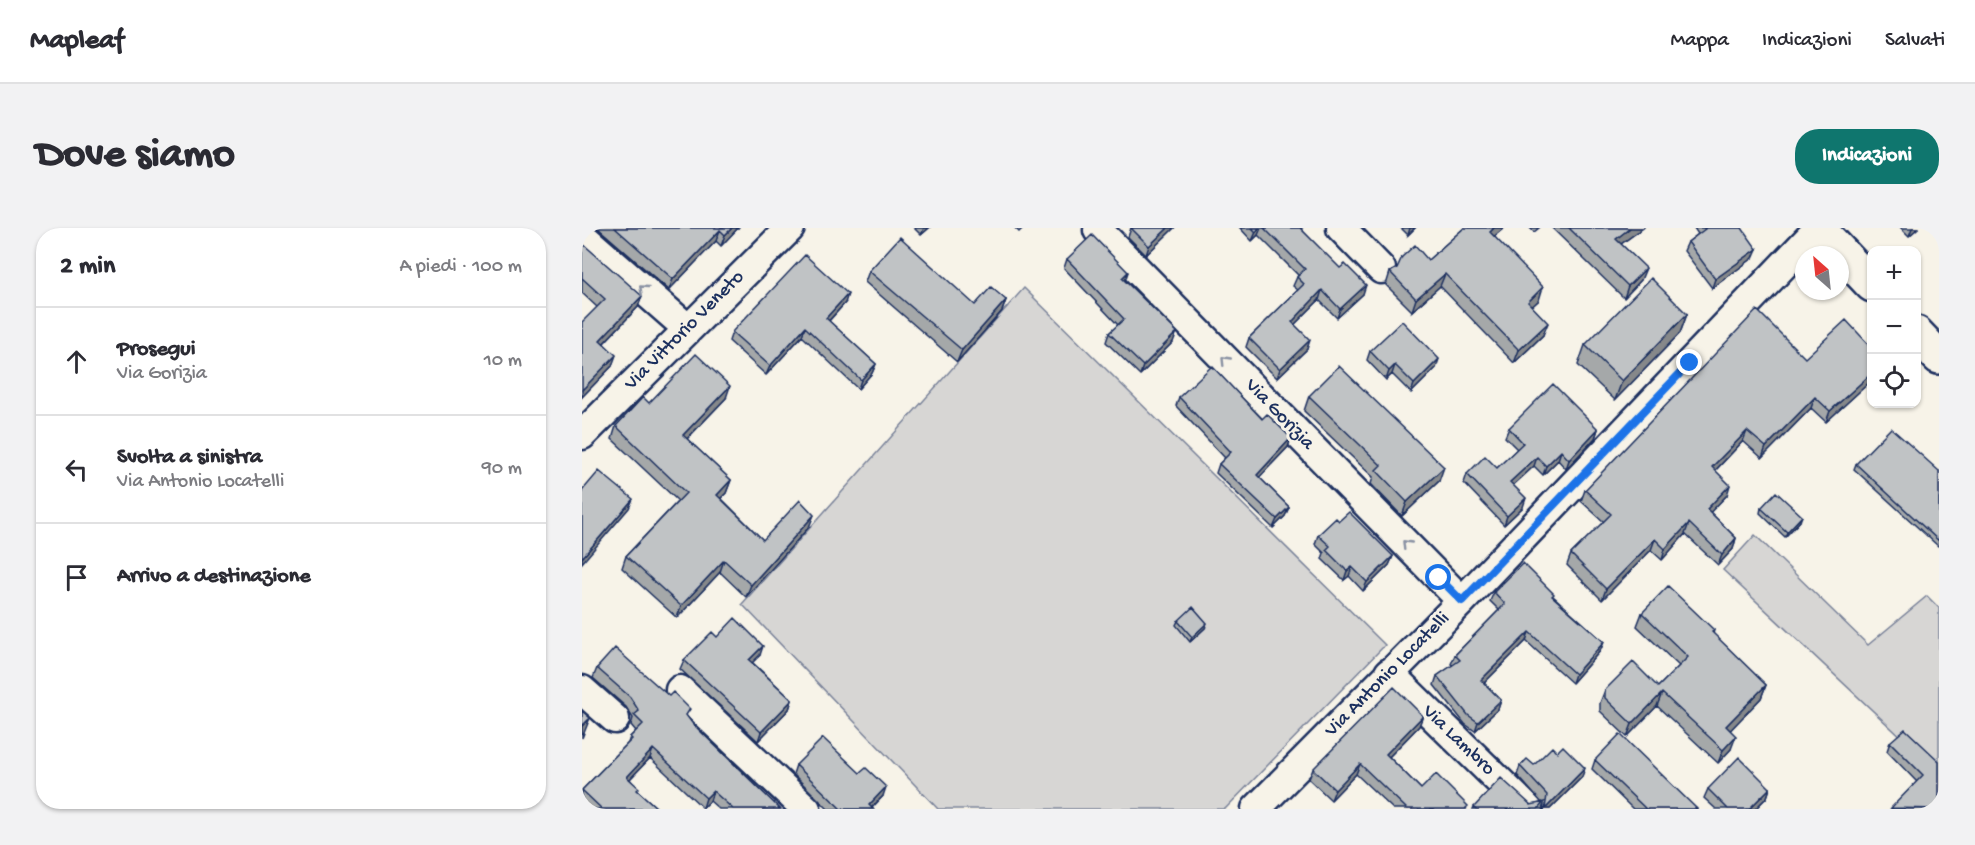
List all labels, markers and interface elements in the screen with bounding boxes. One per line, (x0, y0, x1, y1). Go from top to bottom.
text: Mapleaf (30, 25, 124, 58)
text: Mappa (1670, 29, 1729, 54)
text: Indicazioni (1762, 29, 1852, 54)
text: Salvati (1885, 29, 1945, 54)
button: Indicazioni (1795, 129, 1939, 184)
text: Dove siamo (36, 132, 235, 181)
north arrow (1795, 246, 1849, 300)
map controls (1867, 246, 1921, 408)
button: + (1867, 246, 1921, 300)
text: 2 min (60, 252, 115, 283)
text: A piedi · 100 m (399, 256, 522, 279)
street label: Via Vittorio Veneto (620, 266, 750, 396)
one-way arrow (639, 285, 650, 296)
button: − (1867, 300, 1921, 354)
text: Prosegui (117, 337, 195, 363)
icon: ahead (60, 345, 93, 378)
route end (1676, 349, 1702, 375)
text: 10 m (484, 350, 522, 373)
button: locate (1867, 354, 1921, 408)
one-way arrow (1222, 357, 1233, 368)
text: Via Gorizia (117, 363, 207, 386)
street label: Via Gorizia (1239, 374, 1319, 456)
text: Svolta a sinistra (117, 445, 262, 471)
icon: left (60, 453, 93, 486)
text: 90 m (482, 458, 522, 481)
text: Via Antonio Locatelli (117, 471, 284, 494)
one-way arrow (1402, 541, 1413, 551)
icon: arrive (60, 561, 93, 594)
text: Arrivo a destinazione (117, 564, 311, 590)
route start (1425, 564, 1451, 590)
street label: Via Antonio Locatelli (1320, 608, 1455, 743)
street label: Via Lambro (1416, 700, 1499, 781)

